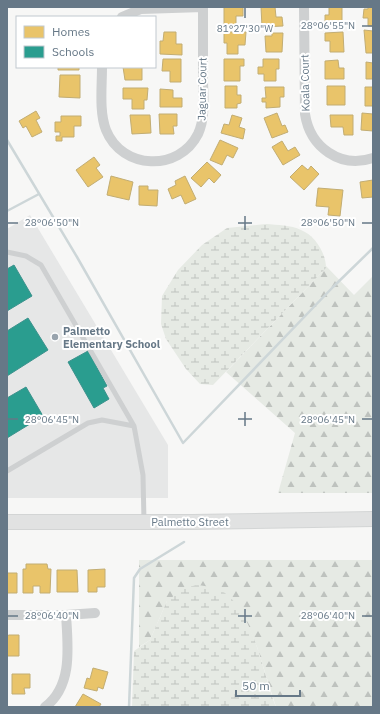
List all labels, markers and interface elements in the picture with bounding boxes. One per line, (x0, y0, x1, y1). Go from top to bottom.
legend (16, 16, 156, 68)
text: 28°06'55"N (301, 19, 355, 32)
text: 81°27'30"W (217, 22, 273, 35)
text: Homes (52, 24, 90, 39)
text: Schools (52, 44, 95, 59)
street label: Koala Court (297, 54, 312, 112)
street label: Jaguar Court (194, 57, 210, 121)
text: 28°06'50"N (25, 216, 79, 229)
text: 28°06'50"N (301, 216, 355, 229)
place label: Palmetto Elementary School (63, 324, 161, 351)
marker: Palmetto Elementary School (50, 332, 60, 342)
text: 28°06'45"N (25, 413, 79, 426)
text: 28°06'45"N (301, 413, 355, 426)
street label: Palmetto Street (151, 515, 229, 529)
text: 28°06'40"N (25, 609, 79, 622)
text: 28°06'40"N (301, 609, 355, 622)
scale bar (236, 672, 300, 698)
text: 50 m (242, 678, 270, 693)

